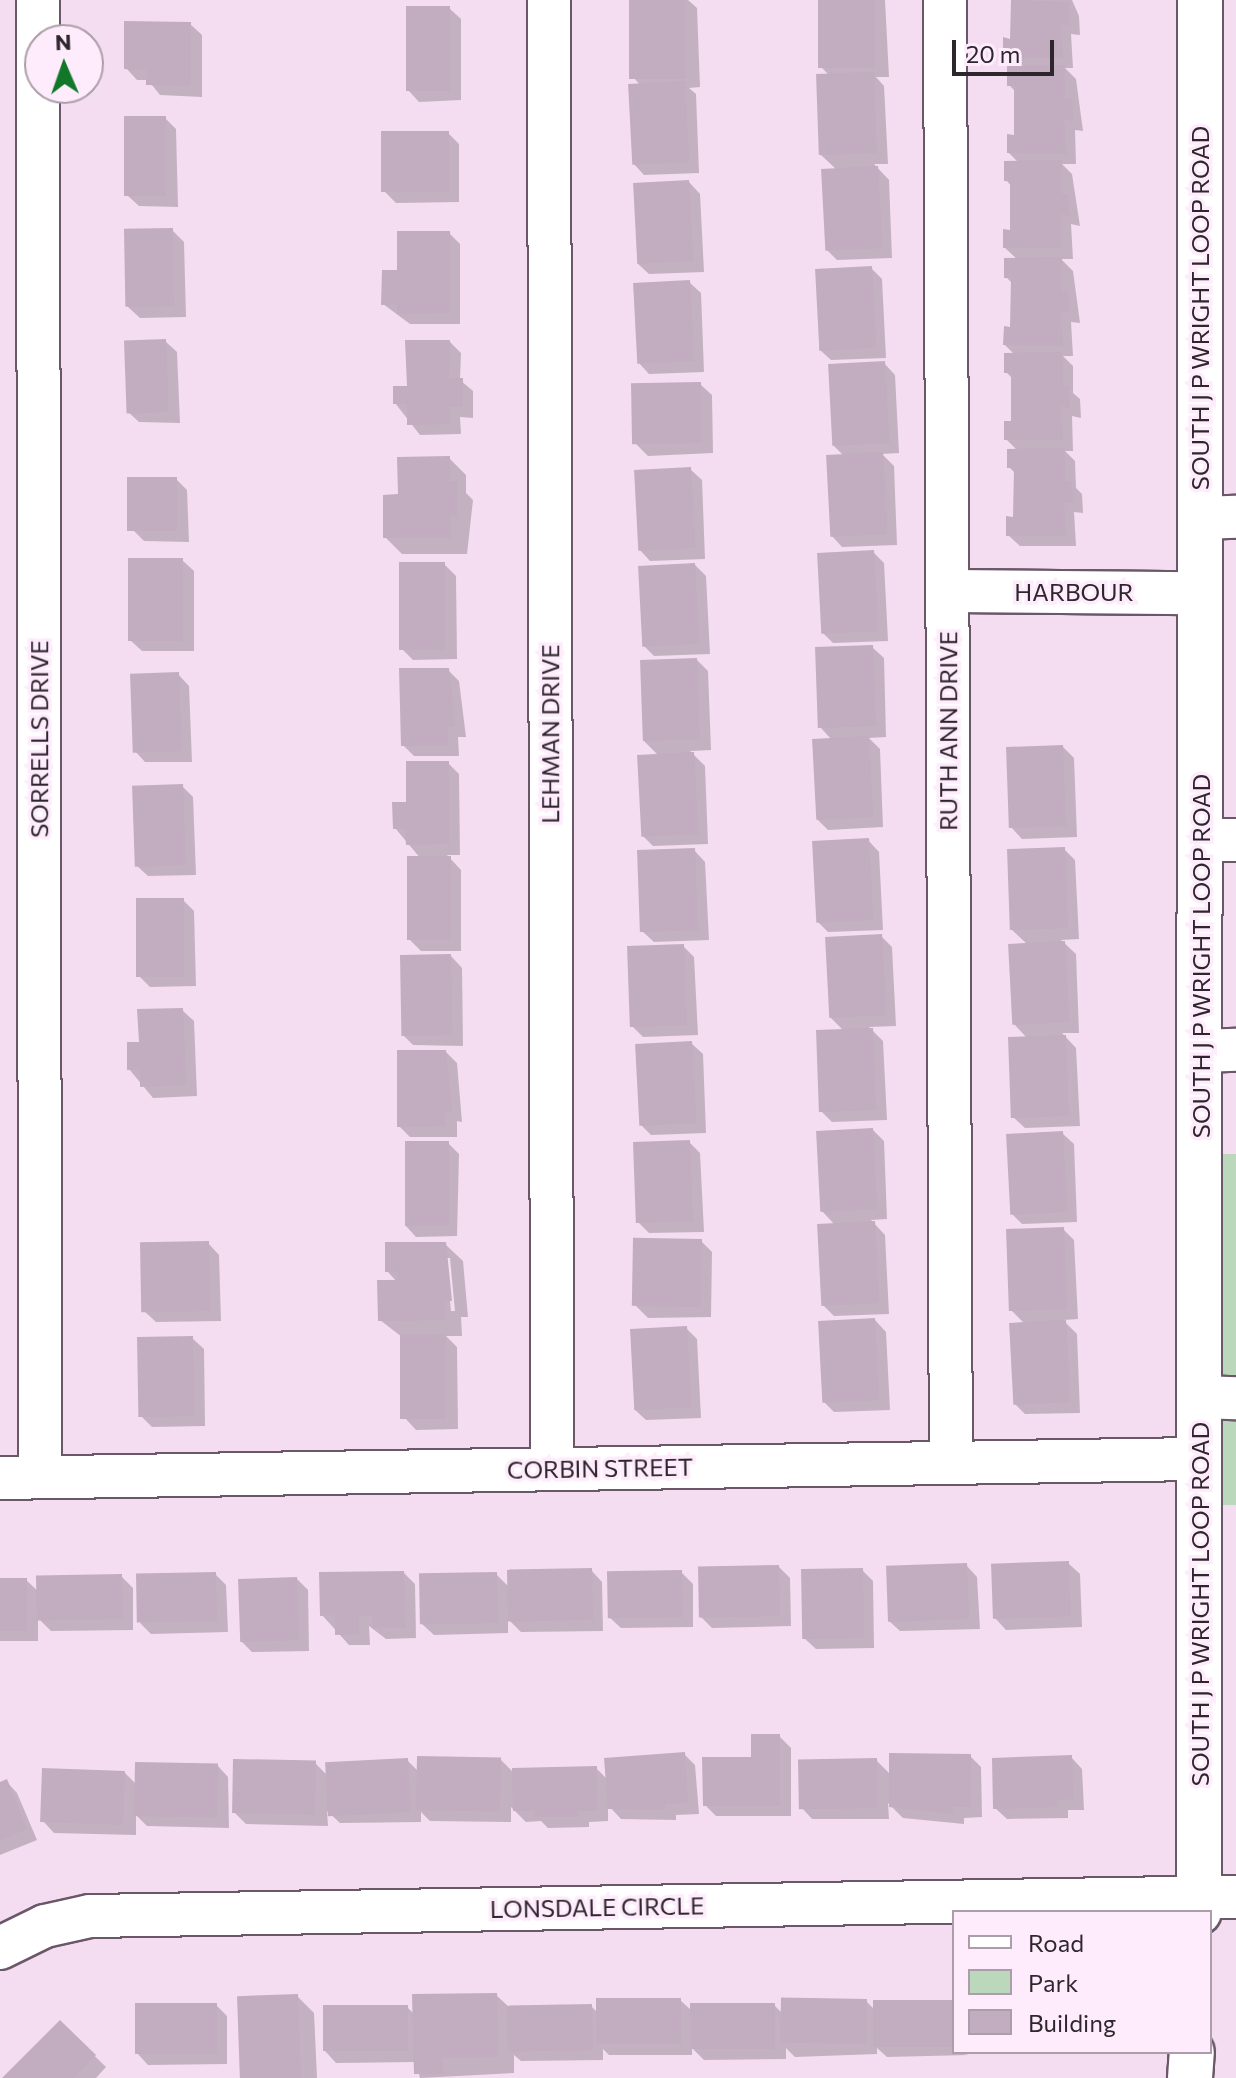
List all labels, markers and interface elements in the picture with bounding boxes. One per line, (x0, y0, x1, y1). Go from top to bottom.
north arrow (24, 24, 104, 104)
scale bar (956, 24, 1058, 74)
text: N (54, 28, 72, 55)
text: 20 m (966, 39, 1020, 68)
street label: SOUTH J P WRIGHT LOOP ROAD (1186, 126, 1214, 490)
street label: HARBOUR (1014, 578, 1134, 606)
street label: RUTH ANN DRIVE (934, 631, 962, 831)
street label: SORRELLS DRIVE (25, 640, 53, 838)
street label: LEHMAN DRIVE (536, 644, 564, 824)
street label: SOUTH J P WRIGHT LOOP ROAD (1187, 774, 1215, 1138)
street label: SOUTH J P WRIGHT LOOP ROAD (1186, 1422, 1214, 1786)
street label: CORBIN STREET (507, 1452, 693, 1484)
street label: LONSDALE CIRCLE (490, 1891, 704, 1923)
legend (952, 1910, 1212, 2054)
text: Road (1028, 1928, 1084, 1957)
text: Park (1028, 1968, 1078, 1997)
text: Building (1028, 2008, 1116, 2037)

